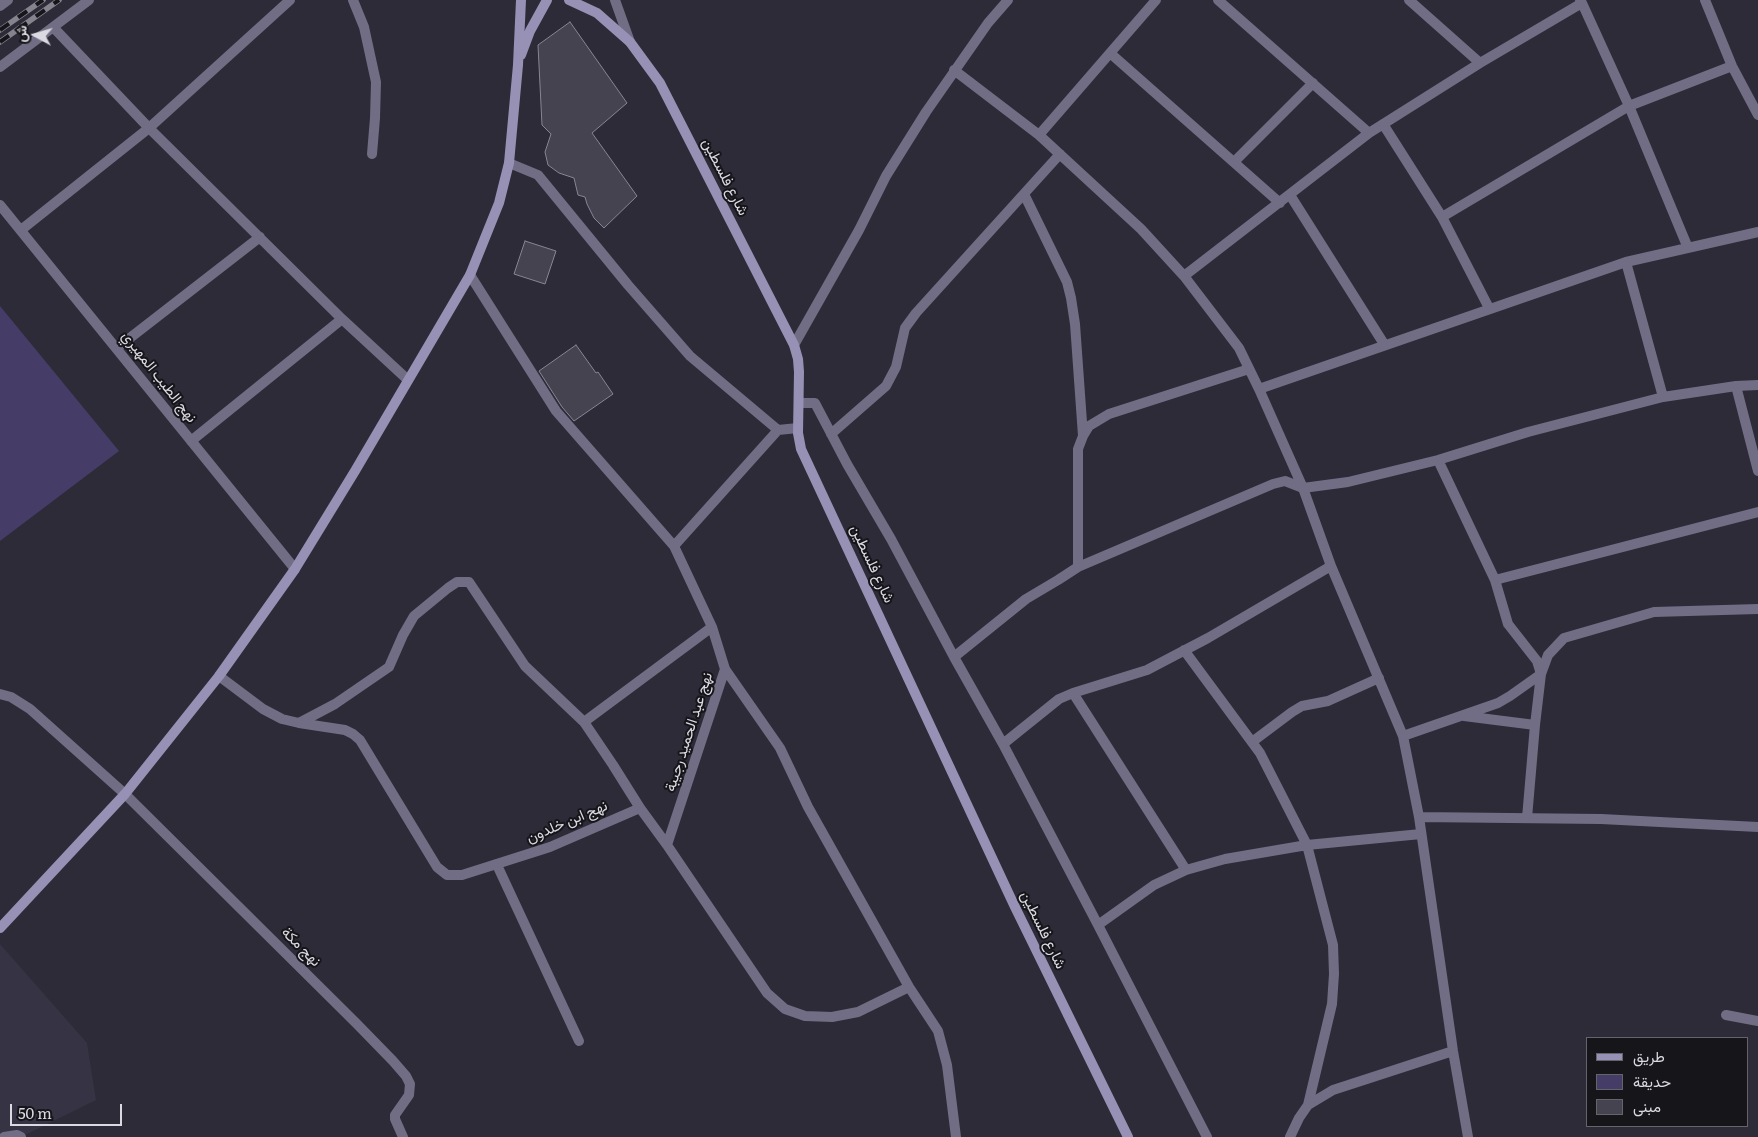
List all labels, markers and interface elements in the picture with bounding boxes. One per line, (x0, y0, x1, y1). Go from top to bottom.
north arrow (10, 10, 60, 60)
text: ش (9, 24, 31, 43)
street label: شارع فلسطين (698, 135, 752, 219)
street label: نهج الطيب المهيري (118, 327, 200, 427)
street label: شارع فلسطين (846, 522, 898, 606)
street label: نهج عبد الحميد رجيبة (661, 670, 717, 794)
street label: نهج ابن خلدون (524, 797, 610, 847)
street label: شارع فلسطين (1016, 888, 1070, 972)
street label: نهج مكة (277, 923, 325, 971)
legend (1586, 1037, 1748, 1127)
text: طريق (1633, 1044, 1665, 1067)
text: حديقة (1633, 1069, 1671, 1092)
scale bar (12, 1094, 125, 1126)
text: مبنى (1633, 1094, 1661, 1117)
text: 50 m (18, 1101, 52, 1124)

